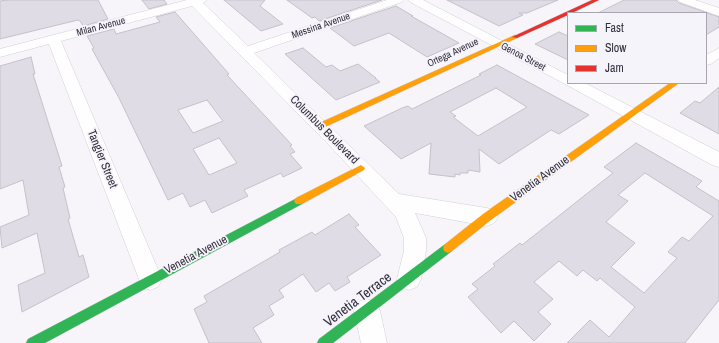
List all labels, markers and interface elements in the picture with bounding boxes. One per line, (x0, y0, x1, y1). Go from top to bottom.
street label: Messina Avenue (290, 10, 352, 42)
legend (567, 12, 707, 84)
street label: Milan Avenue (75, 15, 127, 39)
text: Fast (605, 20, 624, 36)
street label: Ortega Avenue (426, 36, 480, 70)
street label: Genoa Street (499, 40, 547, 74)
text: Slow (605, 40, 626, 56)
text: Jam (605, 60, 624, 76)
street label: Columbus Boulevard (287, 93, 361, 167)
street label: Tangier Street (84, 128, 120, 190)
street label: Venetia Avenue (508, 153, 572, 205)
street label: Venetia Avenue (162, 232, 230, 278)
street label: Venetia Terrace (321, 269, 395, 331)

